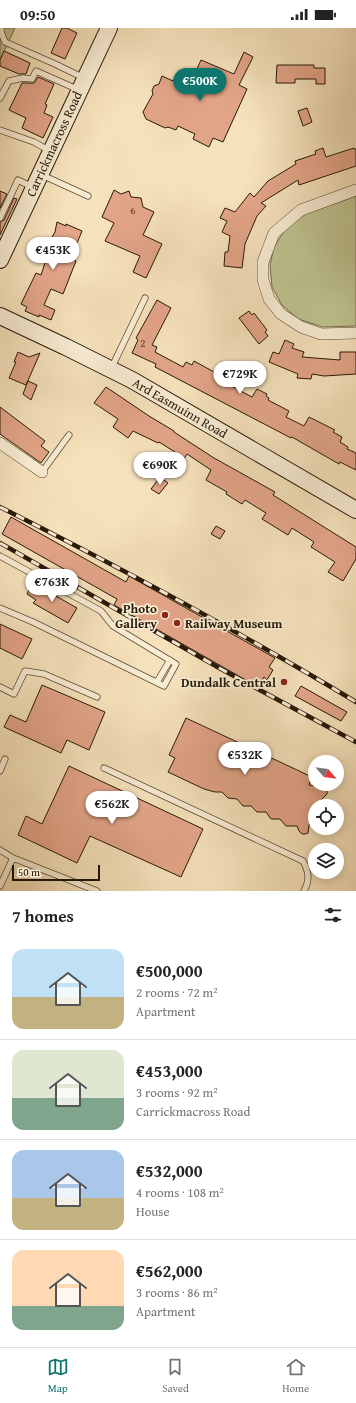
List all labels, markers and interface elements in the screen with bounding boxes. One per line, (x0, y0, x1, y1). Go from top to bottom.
text: 09:50 (20, 4, 55, 25)
pin: €500K (172, 68, 228, 102)
text: €500K (182, 71, 218, 90)
street label: Carrickmacross Road (21, 88, 87, 200)
house number: 6 (130, 202, 136, 218)
pin: €453K (25, 237, 81, 271)
text: €453K (35, 240, 71, 259)
house number: 2 (140, 335, 146, 351)
pin: €729K (212, 361, 268, 395)
text: €729K (222, 364, 258, 383)
street label: Ard Easmuinn Road (129, 373, 231, 443)
pin: €690K (132, 452, 188, 486)
text: €690K (142, 455, 178, 474)
pin: €763K (24, 569, 80, 603)
text: €763K (34, 572, 70, 591)
place label: Photo Gallery (115, 599, 157, 633)
marker: Photo Gallery (160, 610, 170, 620)
place label: Railway Museum (185, 614, 283, 633)
marker: Railway Museum (172, 618, 182, 628)
place label: Dundalk Central (181, 673, 276, 692)
marker: Dundalk Central (279, 677, 289, 687)
pin: €532K (217, 742, 273, 776)
text: €532K (227, 745, 263, 764)
north arrow (308, 755, 344, 791)
map controls (308, 755, 344, 879)
pin: €562K (84, 791, 140, 825)
text: €562K (94, 794, 130, 813)
button: locate (308, 799, 344, 835)
button: layers (308, 843, 344, 879)
scale bar (12, 863, 100, 882)
text: 50 m (18, 864, 40, 880)
text: 7 homes (12, 903, 74, 928)
icon: filters (322, 904, 344, 926)
text: €500,000 (136, 958, 202, 983)
icon: home (44, 965, 92, 1013)
text: 2 rooms · 72 m² (136, 983, 218, 1002)
text: Apartment (136, 1002, 196, 1021)
text: €453,000 (136, 1058, 202, 1083)
icon: home (44, 1066, 92, 1114)
text: 3 rooms · 92 m² (136, 1083, 218, 1102)
text: Carrickmacross Road (136, 1102, 250, 1121)
text: €532,000 (136, 1158, 202, 1183)
icon: home (44, 1166, 92, 1214)
text: 4 rooms · 108 m² (136, 1183, 224, 1202)
text: House (136, 1202, 170, 1221)
text: €562,000 (136, 1258, 202, 1283)
icon: home (44, 1266, 92, 1314)
text: 3 rooms · 86 m² (136, 1283, 218, 1302)
text: Apartment (136, 1302, 196, 1321)
tab: Map (47, 1356, 69, 1396)
tab: Saved (162, 1356, 189, 1396)
tab: Home (282, 1356, 309, 1396)

